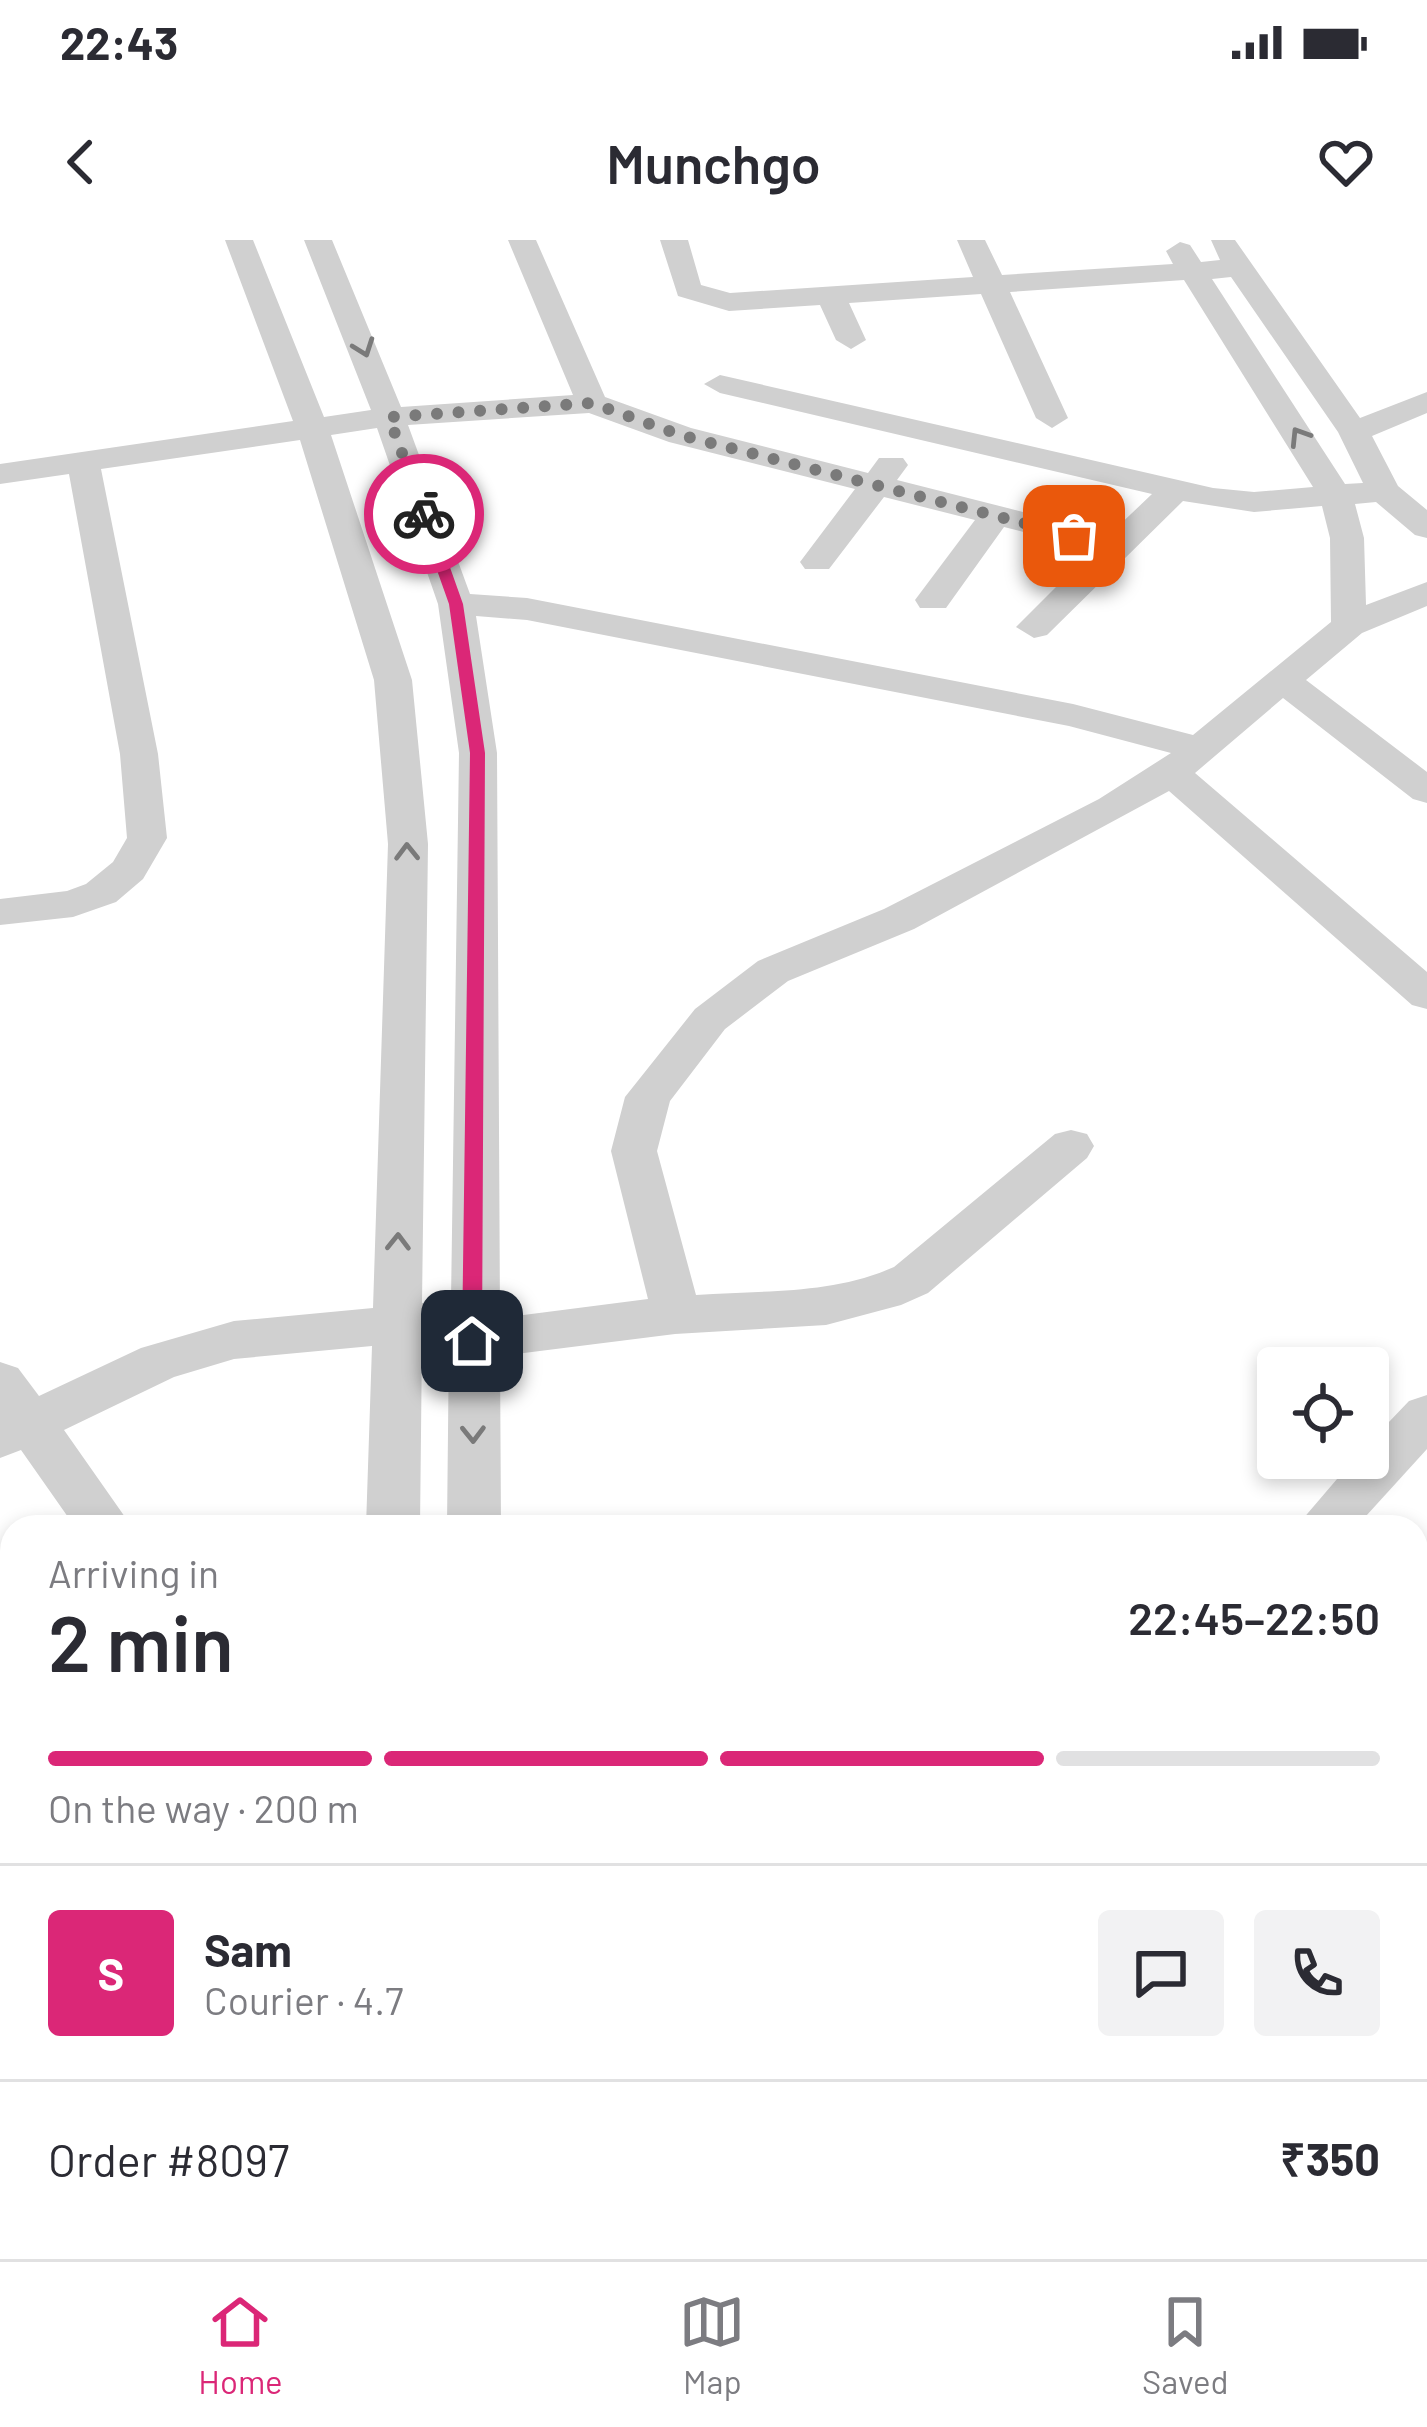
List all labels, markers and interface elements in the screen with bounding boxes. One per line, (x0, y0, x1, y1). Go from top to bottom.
text: 22:43 (60, 15, 178, 69)
icon: back (48, 129, 114, 195)
icon: heart (1313, 129, 1379, 195)
text: Munchgo (606, 130, 821, 195)
one-way arrow (350, 336, 374, 357)
one-way arrow (1291, 427, 1313, 449)
courier (364, 454, 484, 574)
icon: bike (391, 481, 457, 547)
pin (1023, 485, 1125, 587)
icon: bag (1041, 503, 1107, 569)
one-way arrow (395, 842, 421, 861)
one-way arrow (385, 1232, 411, 1251)
pin (421, 1290, 523, 1392)
icon: home (439, 1308, 505, 1374)
map controls (1257, 1347, 1389, 1479)
button: locate (1257, 1347, 1389, 1479)
one-way arrow (460, 1426, 486, 1444)
text: Arriving in (48, 1549, 219, 1596)
text: 22:45–22:50 (1128, 1590, 1380, 1644)
text: 2 min (48, 1594, 234, 1688)
text: On the way · 200 m (48, 1784, 359, 1831)
button: chat (1098, 1910, 1224, 2036)
button: phone (1254, 1910, 1380, 2036)
text: Sam (204, 1922, 292, 1976)
text: S (98, 1946, 124, 2000)
text: Courier · 4.7 (204, 1976, 404, 2023)
text: ₹350 (1280, 2131, 1380, 2185)
text: Order #8097 (48, 2132, 289, 2186)
tab: Home (198, 2289, 283, 2401)
tab: Map (679, 2289, 745, 2401)
tab: Saved (1142, 2289, 1229, 2401)

